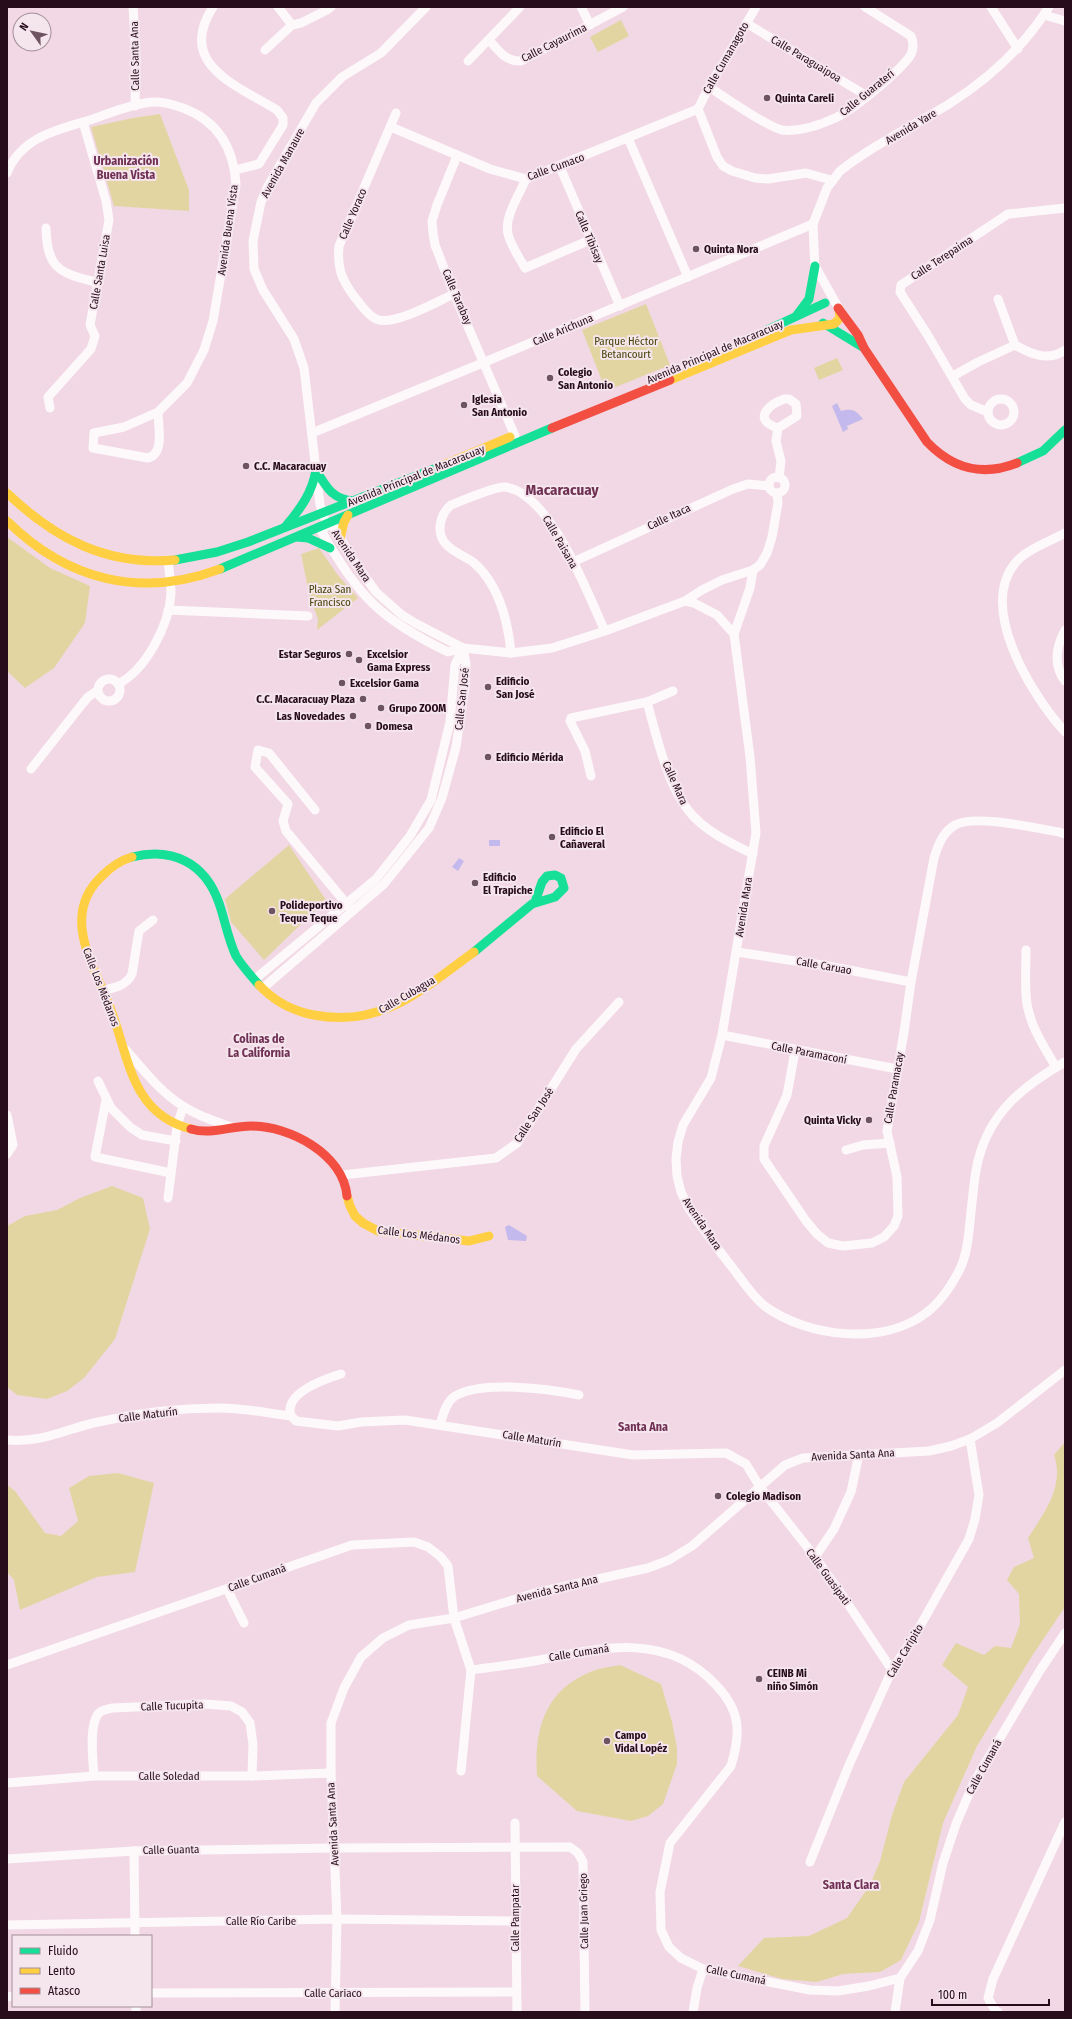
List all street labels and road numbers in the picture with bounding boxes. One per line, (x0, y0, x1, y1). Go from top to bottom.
street label: Calle Cumanagoto (700, 20, 752, 96)
street label: Calle Santa Ana (128, 21, 142, 91)
street label: Calle Cayaurima (519, 21, 589, 65)
street label: Calle Paraguaipoa (768, 33, 844, 85)
street label: Calle Guaraterí (837, 67, 897, 119)
street label: Avenida Yare (883, 107, 939, 147)
street label: Avenida Manaure (258, 126, 308, 200)
street label: Calle Cumaco (526, 151, 587, 183)
street label: Avenida Buena Vista (215, 184, 241, 276)
street label: Calle Yoraco (336, 186, 370, 242)
street label: Calle Tibisay (572, 209, 606, 265)
street label: Calle Santa Luisa (87, 233, 113, 311)
street label: Calle Terepaima (909, 233, 975, 283)
street label: Calle Tarabay (439, 267, 475, 327)
street label: Calle Arichuna (531, 311, 595, 349)
street label: Avenida Principal de Macaracuay (645, 317, 785, 387)
street label: Avenida Principal de Macaracuay (345, 442, 487, 510)
street label: Calle Itaca (645, 501, 693, 533)
street label: Calle Paisana (540, 513, 580, 571)
street label: Avenida Mara (329, 527, 373, 585)
street label: Calle San José (452, 667, 472, 731)
street label: Calle Mara (660, 759, 690, 807)
street label: Avenida Mara (733, 876, 755, 938)
street label: Calle Los Médanos (80, 946, 122, 1028)
street label: Calle Caruao (795, 955, 853, 977)
street label: Calle Cubagua (377, 974, 437, 1016)
street label: Calle Paramaconí (770, 1039, 848, 1067)
street label: Calle Paramacay (881, 1051, 907, 1125)
street label: Calle San José (511, 1085, 557, 1145)
street label: Avenida Mara (680, 1195, 724, 1253)
street label: Calle Los Médanos (377, 1223, 461, 1247)
street label: Calle Maturín (118, 1405, 178, 1425)
street label: Calle Maturín (502, 1428, 562, 1450)
street label: Avenida Santa Ana (811, 1446, 895, 1464)
street label: Calle Guasipati (803, 1546, 853, 1608)
street label: Calle Cumaná (226, 1562, 288, 1594)
street label: Avenida Santa Ana (515, 1573, 599, 1605)
street label: Calle Caripito (884, 1622, 926, 1680)
street label: Calle Cumaná (548, 1642, 610, 1664)
street label: Calle Tucupita (140, 1698, 204, 1714)
street label: Calle Cumaná (964, 1737, 1004, 1797)
street label: Calle Soledad (138, 1770, 200, 1783)
street label: Avenida Santa Ana (324, 1782, 342, 1866)
street label: Calle Guanta (143, 1843, 199, 1857)
street label: Calle Juan Griego (577, 1873, 591, 1949)
street label: Calle Pampatar (509, 1884, 522, 1952)
street label: Calle Río Caribe (226, 1915, 296, 1928)
street label: Calle Cumaná (705, 1962, 767, 1988)
street label: Calle Cariaco (304, 1987, 362, 2000)

